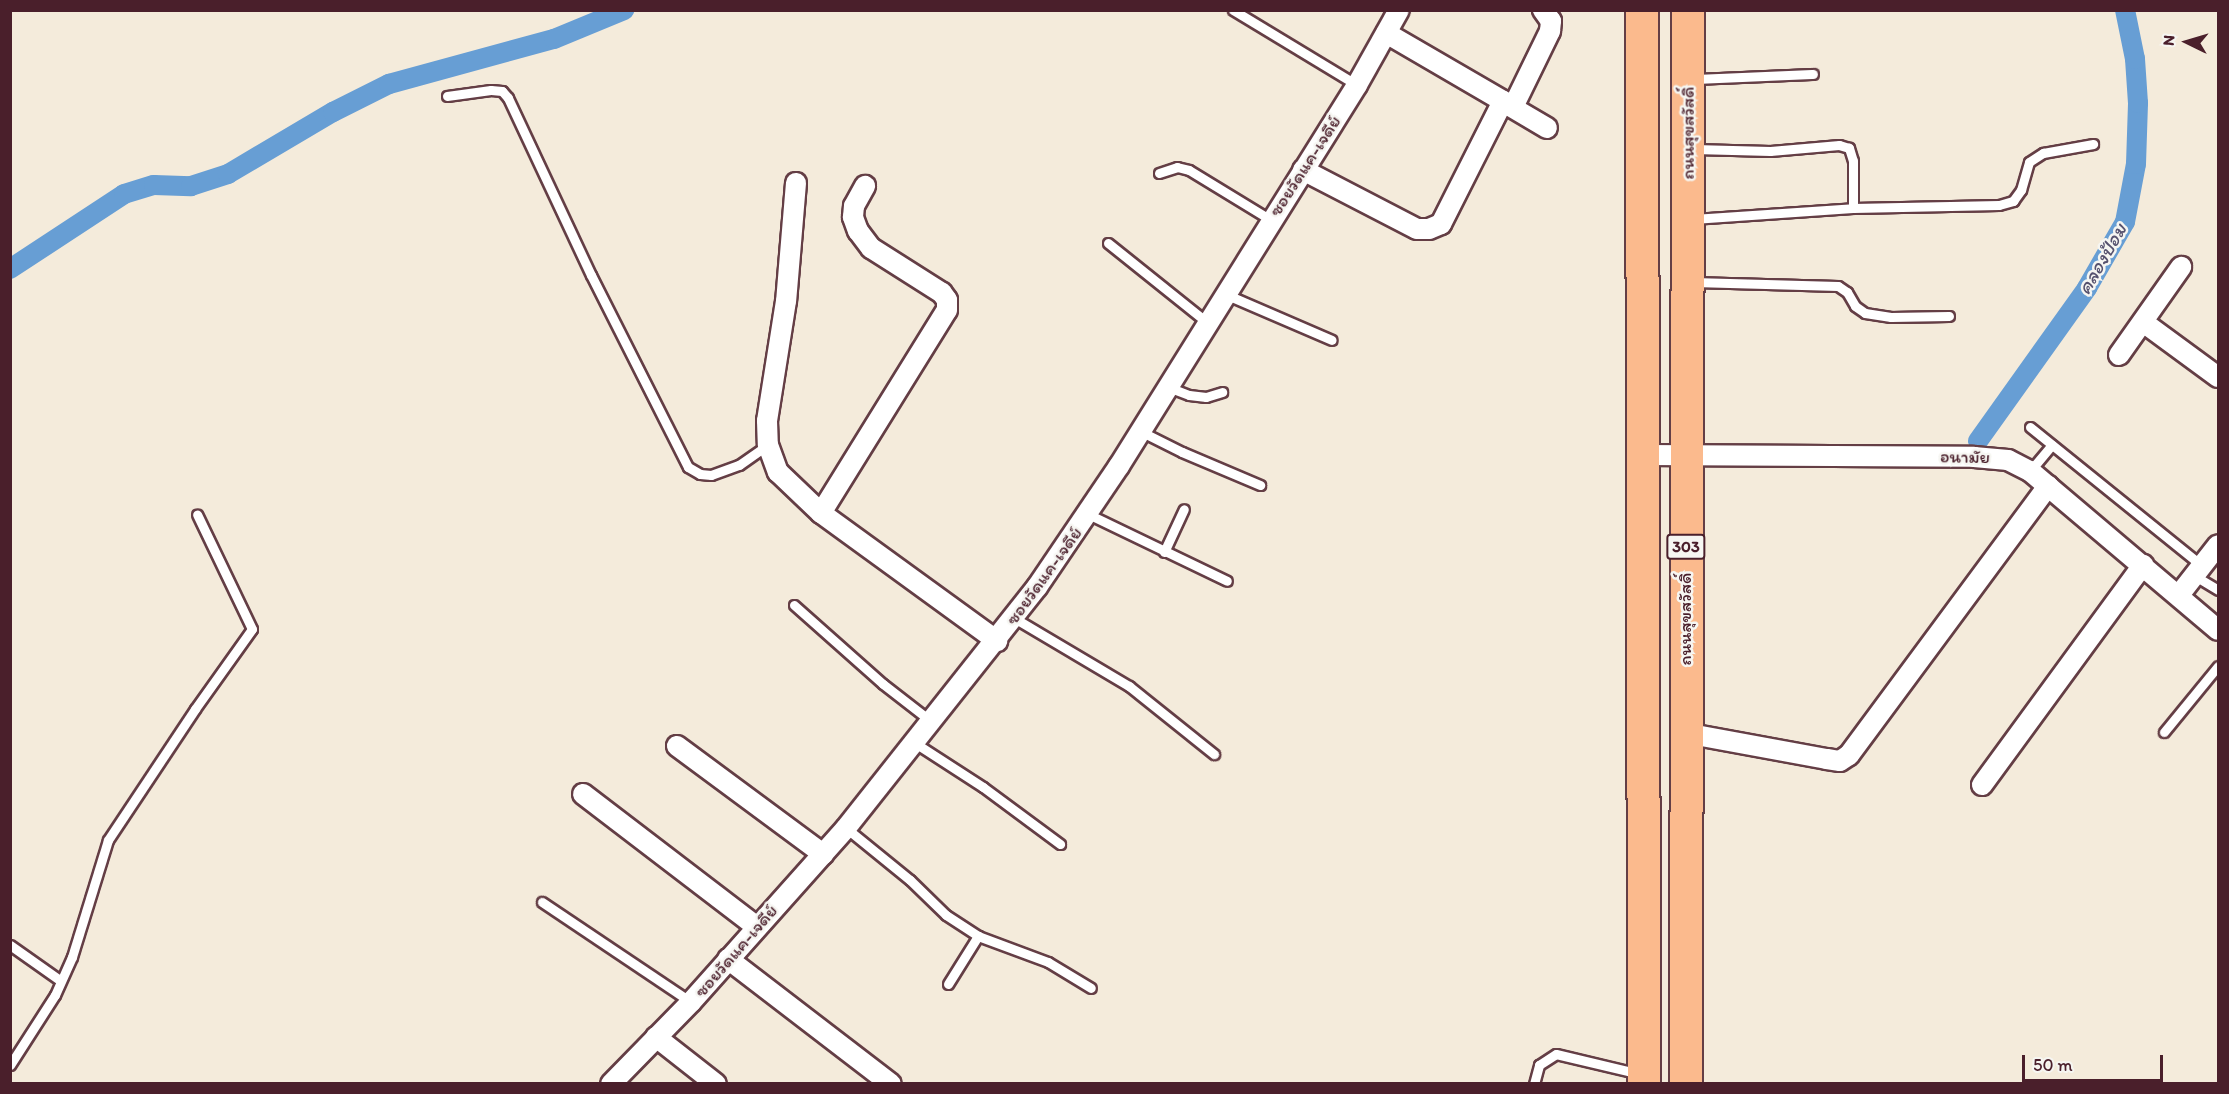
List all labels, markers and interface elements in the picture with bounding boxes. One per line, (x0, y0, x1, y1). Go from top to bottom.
north arrow (2157, 12, 2217, 72)
text: N (2159, 34, 2179, 47)
street label: ถนนสุขสวัสดิ์ (1677, 86, 1699, 180)
street label: ซอยวัดแค-เจดีย์ (1265, 112, 1345, 220)
water label: คลองป้อม (2072, 219, 2132, 299)
street label: อนามัย (1940, 446, 1990, 468)
street label: ซอยวัดแค-เจดีย์ (1001, 523, 1087, 629)
road number: 303 (1665, 534, 1707, 560)
street label: ถนนสุขสวัสดิ์ (1674, 572, 1696, 666)
street label: ซอยวัดแค-เจดีย์ (690, 900, 782, 1002)
scale bar (2025, 1043, 2166, 1081)
text: 50 m (2033, 1054, 2073, 1076)

